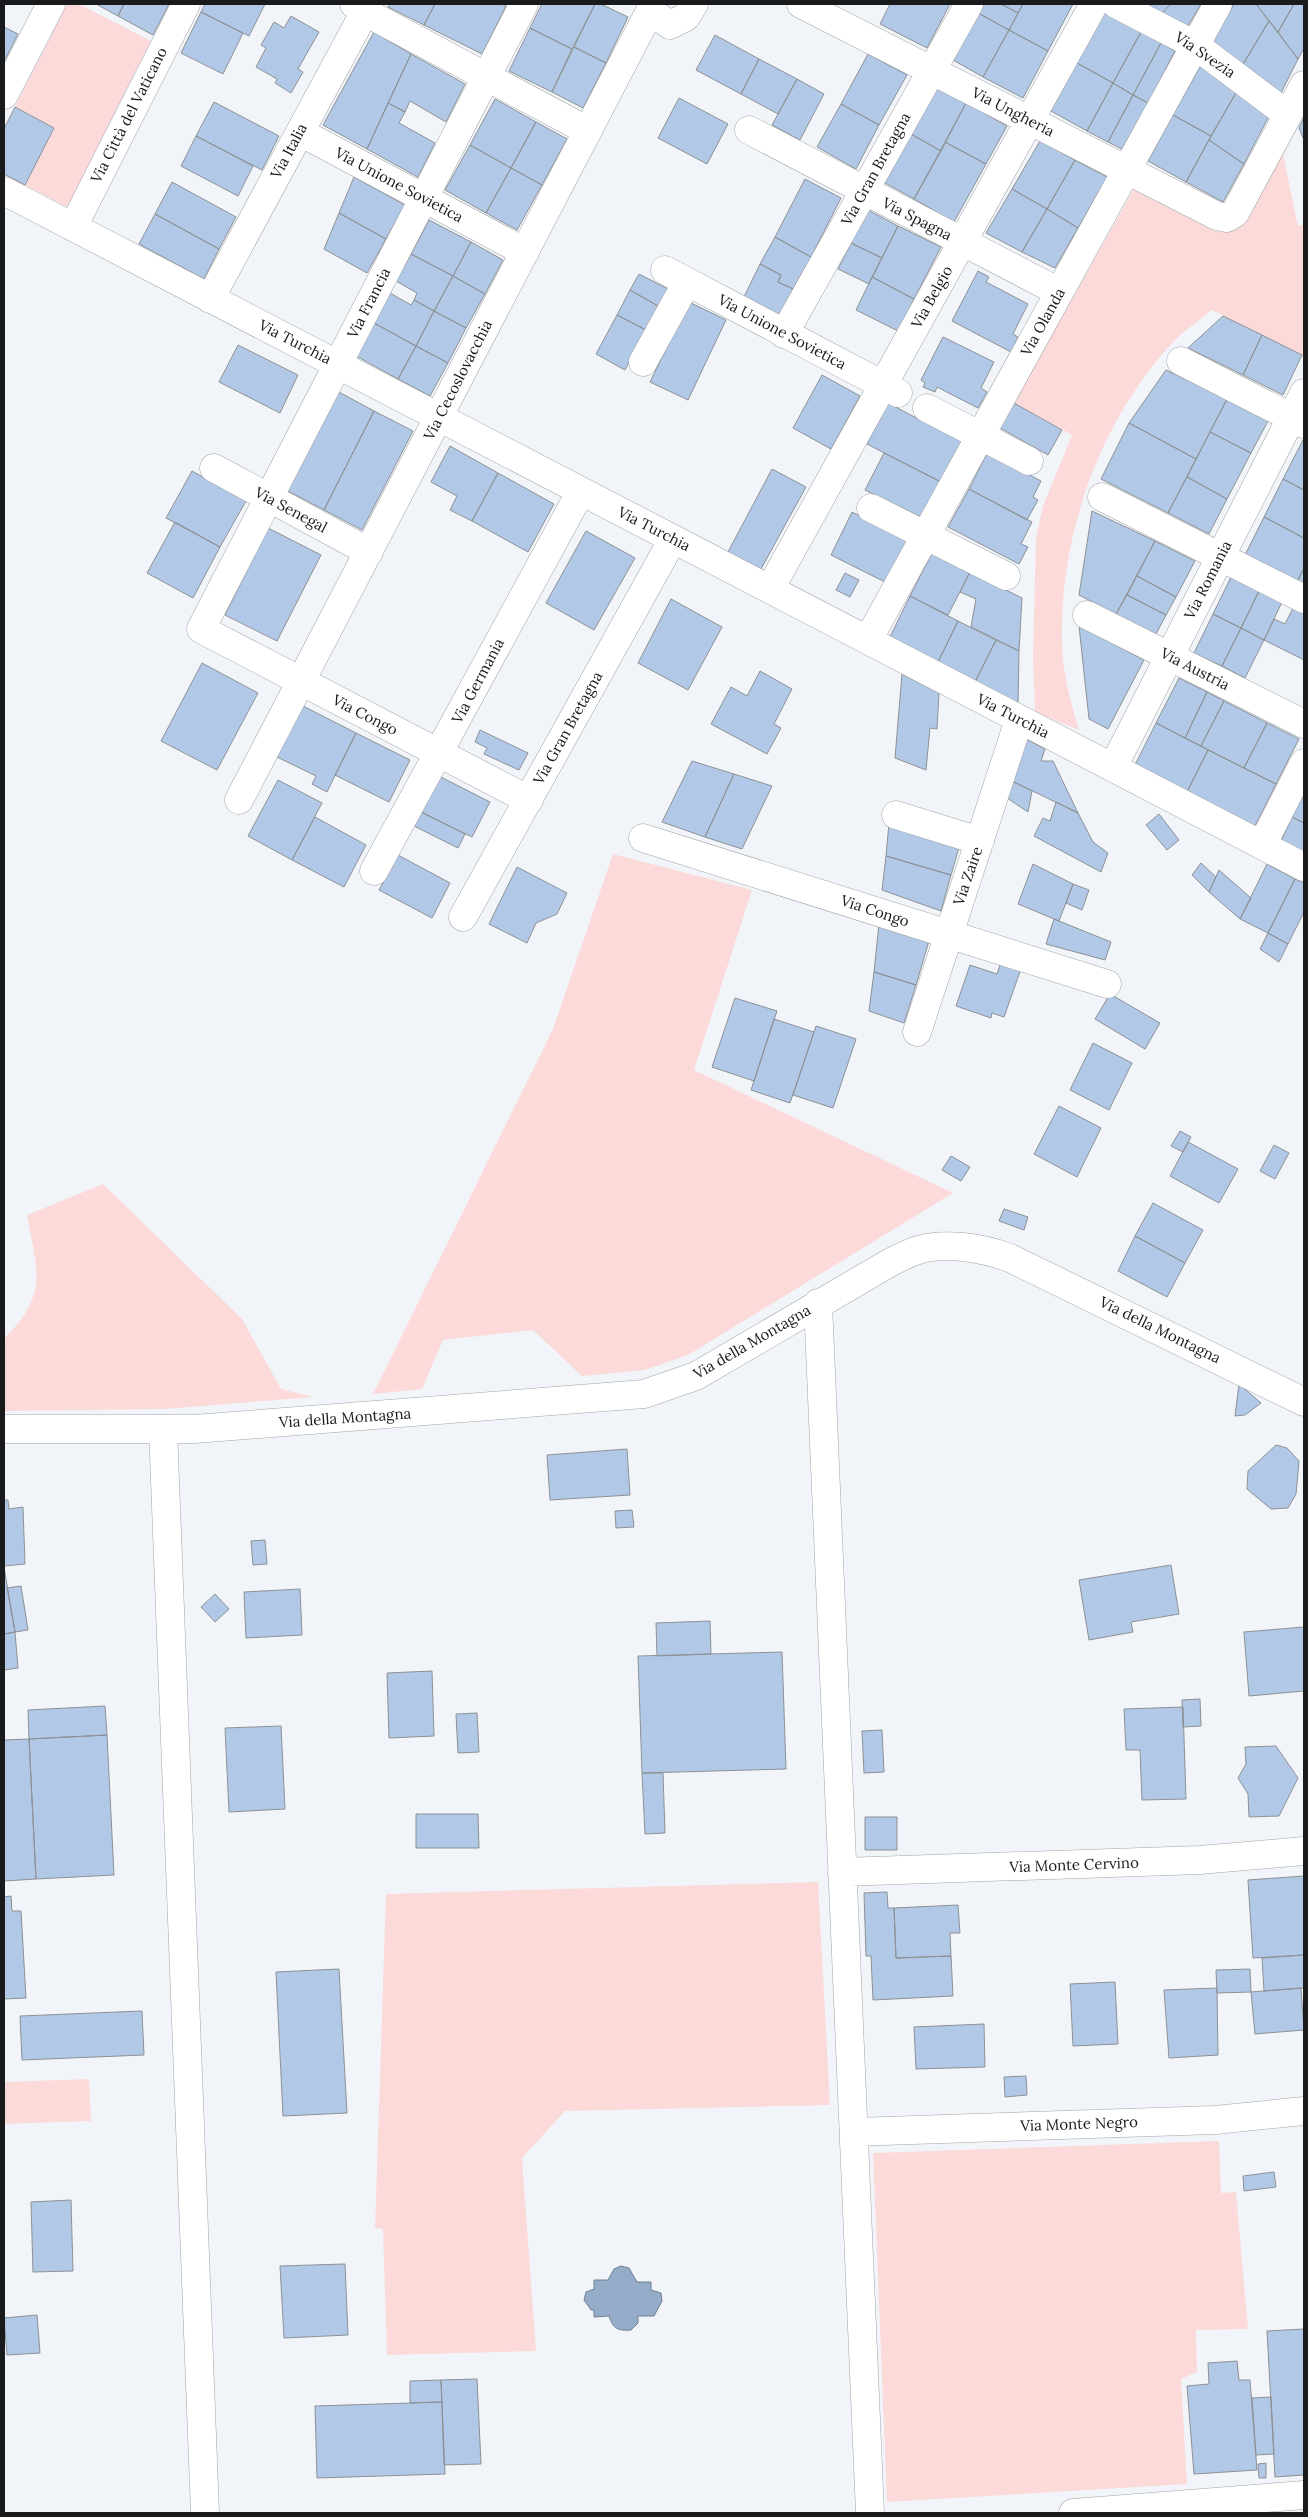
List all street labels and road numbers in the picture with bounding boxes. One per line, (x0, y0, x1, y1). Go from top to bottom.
street label: Via Svezia (1170, 27, 1239, 82)
street label: Via Città del Vaticano (86, 44, 171, 187)
street label: Via Ungheria (968, 82, 1058, 141)
street label: Via Gran Bretagna (836, 109, 915, 230)
street label: Via Italia (266, 120, 311, 183)
street label: Via Unione Sovietica (331, 142, 467, 227)
street label: Via Spagna (878, 192, 955, 244)
street label: Via Belgio (906, 262, 957, 332)
street label: Via Francia (342, 264, 395, 342)
street label: Via Olanda (1016, 284, 1069, 360)
street label: Via Unione Sovietica (714, 289, 850, 374)
street label: Via Turchia (255, 315, 335, 368)
street label: Via Cecoslovacchia (419, 316, 496, 444)
street label: Via Senegal (251, 482, 331, 537)
street label: Via Turchia (614, 502, 694, 555)
street label: Via Romania (1179, 537, 1236, 623)
street label: Via Germania (447, 635, 508, 727)
street label: Via Austria (1157, 643, 1233, 694)
street label: Via Gran Bretagna (528, 668, 607, 789)
street label: Via Turchia (973, 689, 1053, 742)
street label: Via Congo (328, 690, 401, 739)
street label: Via Zaire (948, 844, 986, 909)
street label: Via Congo (838, 890, 912, 931)
street label: Via della Montagna (1096, 1292, 1224, 1367)
street label: Via della Montagna (689, 1300, 814, 1383)
street label: Via della Montagna (277, 1403, 412, 1432)
street label: Via Monte Cervino (1008, 1853, 1139, 1876)
street label: Via Monte Negro (1019, 2112, 1138, 2135)

